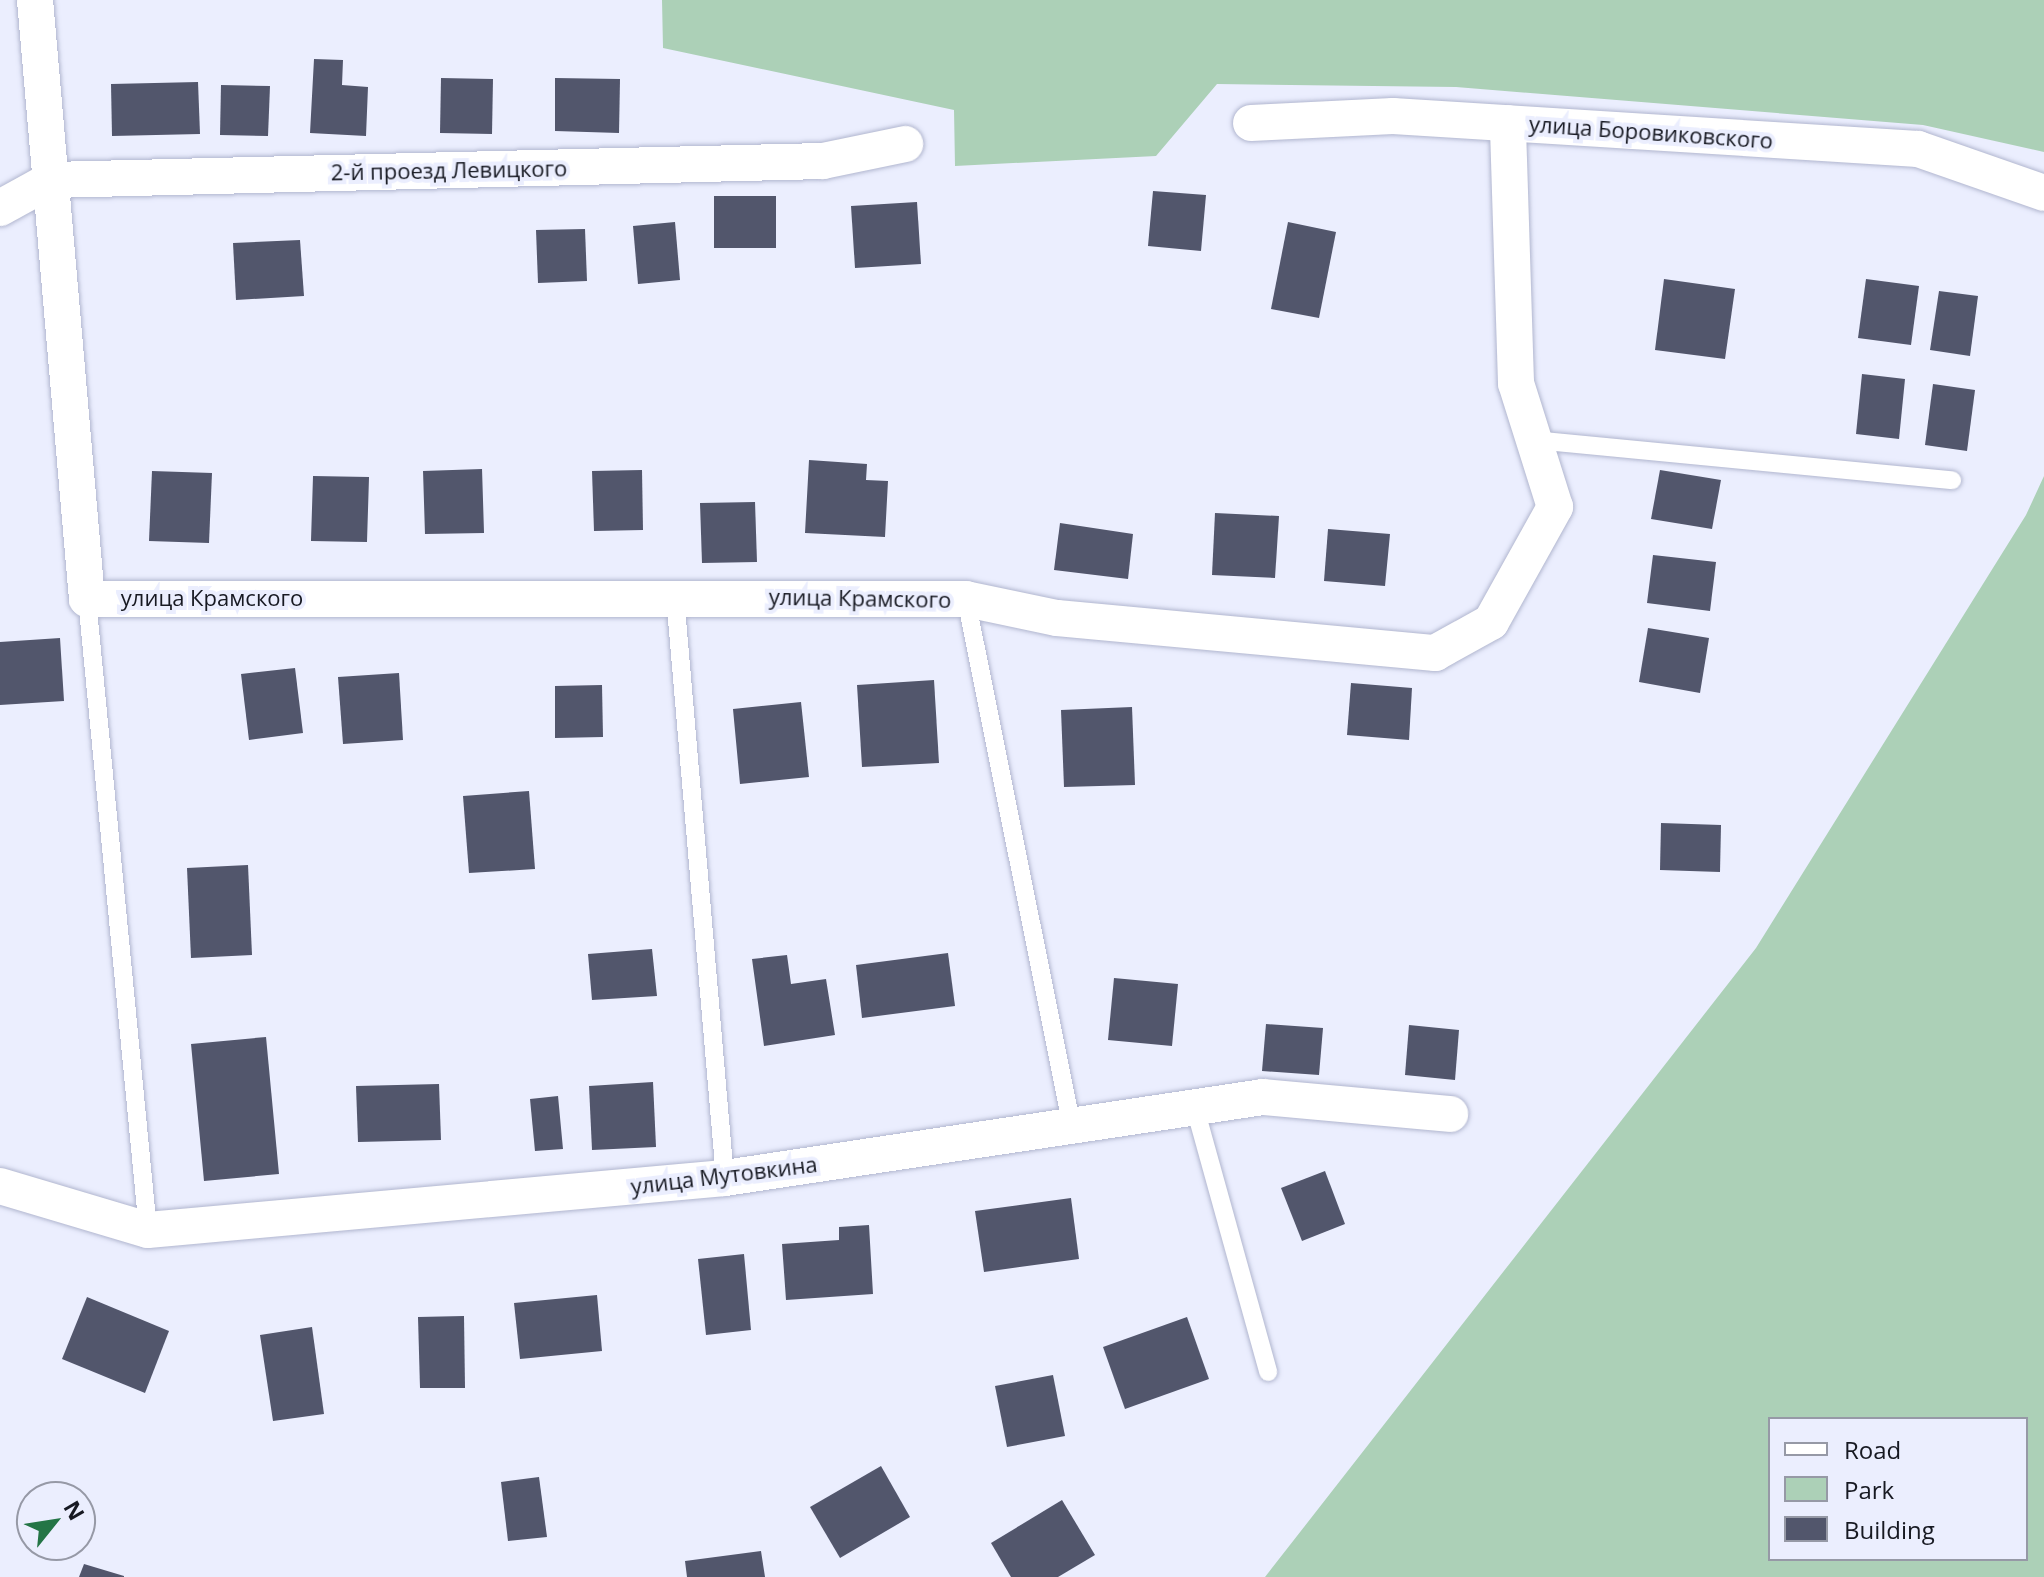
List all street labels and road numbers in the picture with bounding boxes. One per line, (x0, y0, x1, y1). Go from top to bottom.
street label: улица Боровиковского (1528, 110, 1774, 154)
street label: 2-й проезд Левицкого (331, 155, 567, 185)
street label: улица Крамского (769, 583, 951, 613)
street label: улица Крамского (121, 585, 303, 611)
street label: улица Мутовкина (629, 1150, 819, 1200)

